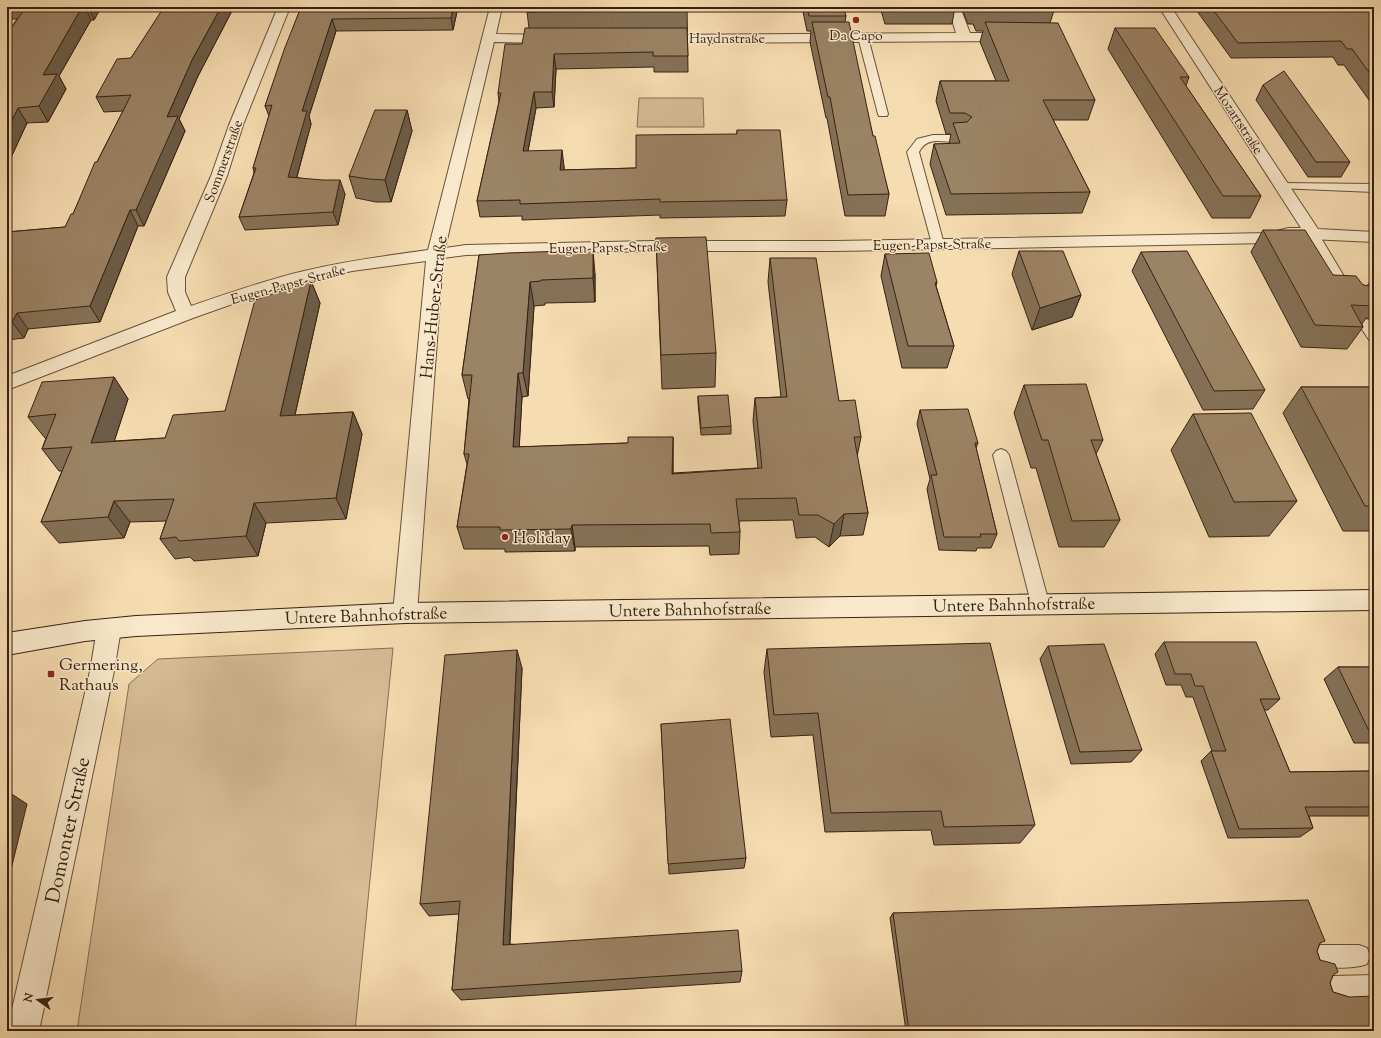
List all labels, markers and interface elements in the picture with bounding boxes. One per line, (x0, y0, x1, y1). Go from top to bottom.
marker: Da Capo (851, 15, 861, 25)
place label: Da Capo (829, 27, 883, 47)
street label: Haydnstraße (689, 30, 765, 50)
street label: Mozartstraße (1208, 83, 1267, 159)
street label: Sommerstraße (201, 118, 249, 206)
street label: Hans-Huber-Straße (416, 235, 454, 380)
street label: Eugen-Papst-Straße (873, 235, 991, 257)
street label: Eugen-Papst-Straße (549, 238, 667, 260)
street label: Eugen-Papst-Straße (229, 261, 348, 311)
place label: Holiday (513, 527, 571, 551)
marker: Holiday (500, 532, 510, 542)
street label: Untere Bahnhofstraße (933, 593, 1096, 619)
street label: Untere Bahnhofstraße (609, 598, 772, 624)
street label: Untere Bahnhofstraße (284, 602, 448, 632)
place label: Germering, Rathaus (59, 654, 143, 698)
marker: Germering, Rathaus (46, 669, 56, 679)
street label: Domonter Straße (40, 755, 99, 906)
north arrow (18, 980, 58, 1020)
text: N (20, 991, 38, 1005)

